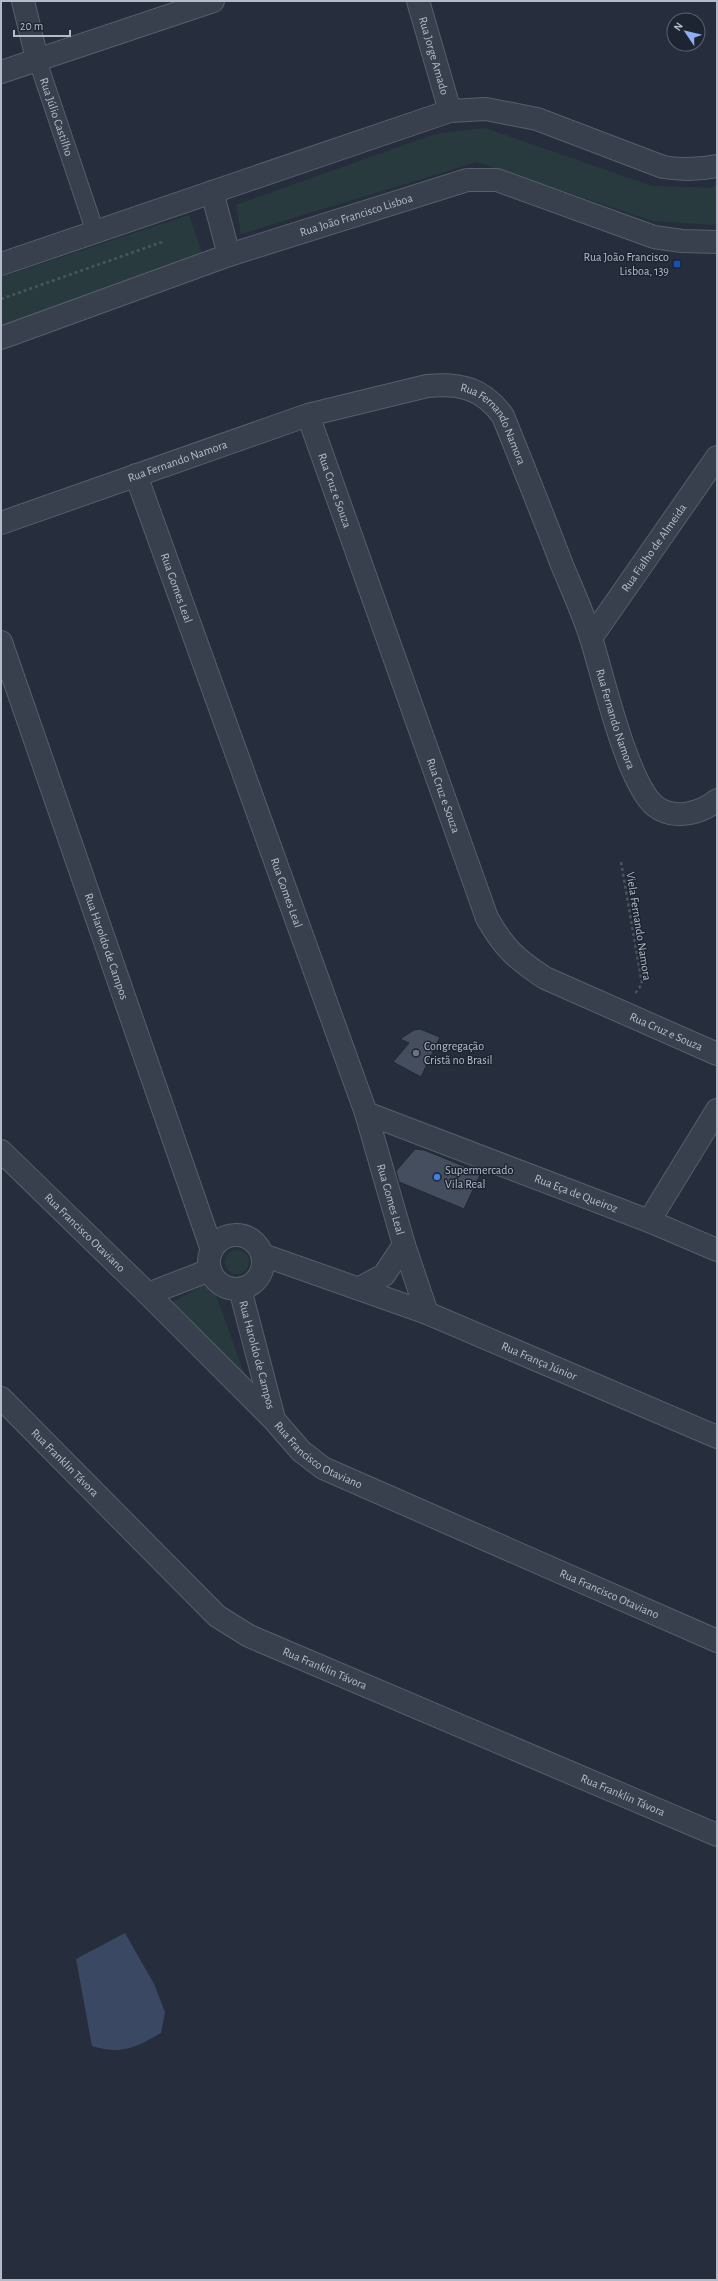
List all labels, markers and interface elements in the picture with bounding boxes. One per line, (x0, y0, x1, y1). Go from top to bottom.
scale bar (14, 12, 70, 38)
north arrow (666, 12, 706, 52)
street label: Rua Jorge Amado (417, 15, 451, 96)
text: 20 m (20, 20, 43, 32)
text: N (672, 20, 685, 33)
street label: Rua Júlio Castilho (38, 76, 75, 158)
street label: Rua João Francisco Lisboa (298, 191, 414, 238)
place label: Rua João Francisco Lisboa, 139 (584, 251, 669, 277)
marker: Rua João Francisco Lisboa, 139 (672, 259, 682, 269)
street label: Rua Fernando Namora (459, 381, 528, 467)
street label: Rua Fernando Namora (126, 438, 229, 484)
street label: Rua Cruz e Souza (316, 451, 354, 530)
street label: Rua Fialho de Almeida (619, 501, 689, 594)
street label: Rua Gomes Leal (159, 551, 195, 624)
street label: Rua Fernando Namora (594, 668, 638, 771)
street label: Rua Cruz e Souza (425, 757, 462, 835)
street label: Rua Gomes Leal (269, 856, 305, 929)
street label: Viela Fernando Namora (624, 871, 654, 982)
street label: Rua Haroldo de Campos (83, 891, 131, 1001)
street label: Rua Cruz e Souza (628, 1010, 705, 1053)
place label: Congregação Cristã no Brasil (424, 1040, 493, 1066)
marker: Congregação Cristã no Brasil (411, 1048, 421, 1058)
street label: Rua Gomes Leal (375, 1162, 407, 1236)
place label: Supermercado Vila Real (445, 1164, 514, 1190)
marker: Supermercado Vila Real (432, 1172, 442, 1182)
street label: Rua Eça de Queiroz (533, 1172, 620, 1215)
street label: Rua Francisco Otaviano (42, 1191, 128, 1274)
street label: Rua Haroldo de Campos (237, 1299, 277, 1410)
street label: Rua França Júnior (500, 1340, 579, 1382)
street label: Rua Francisco Otaviano (272, 1419, 364, 1491)
street label: Rua Franklin Távora (29, 1426, 101, 1499)
street label: Rua Francisco Otaviano (558, 1567, 661, 1621)
street label: Rua Franklin Távora (281, 1645, 369, 1692)
street label: Rua Franklin Távora (579, 1772, 667, 1818)

